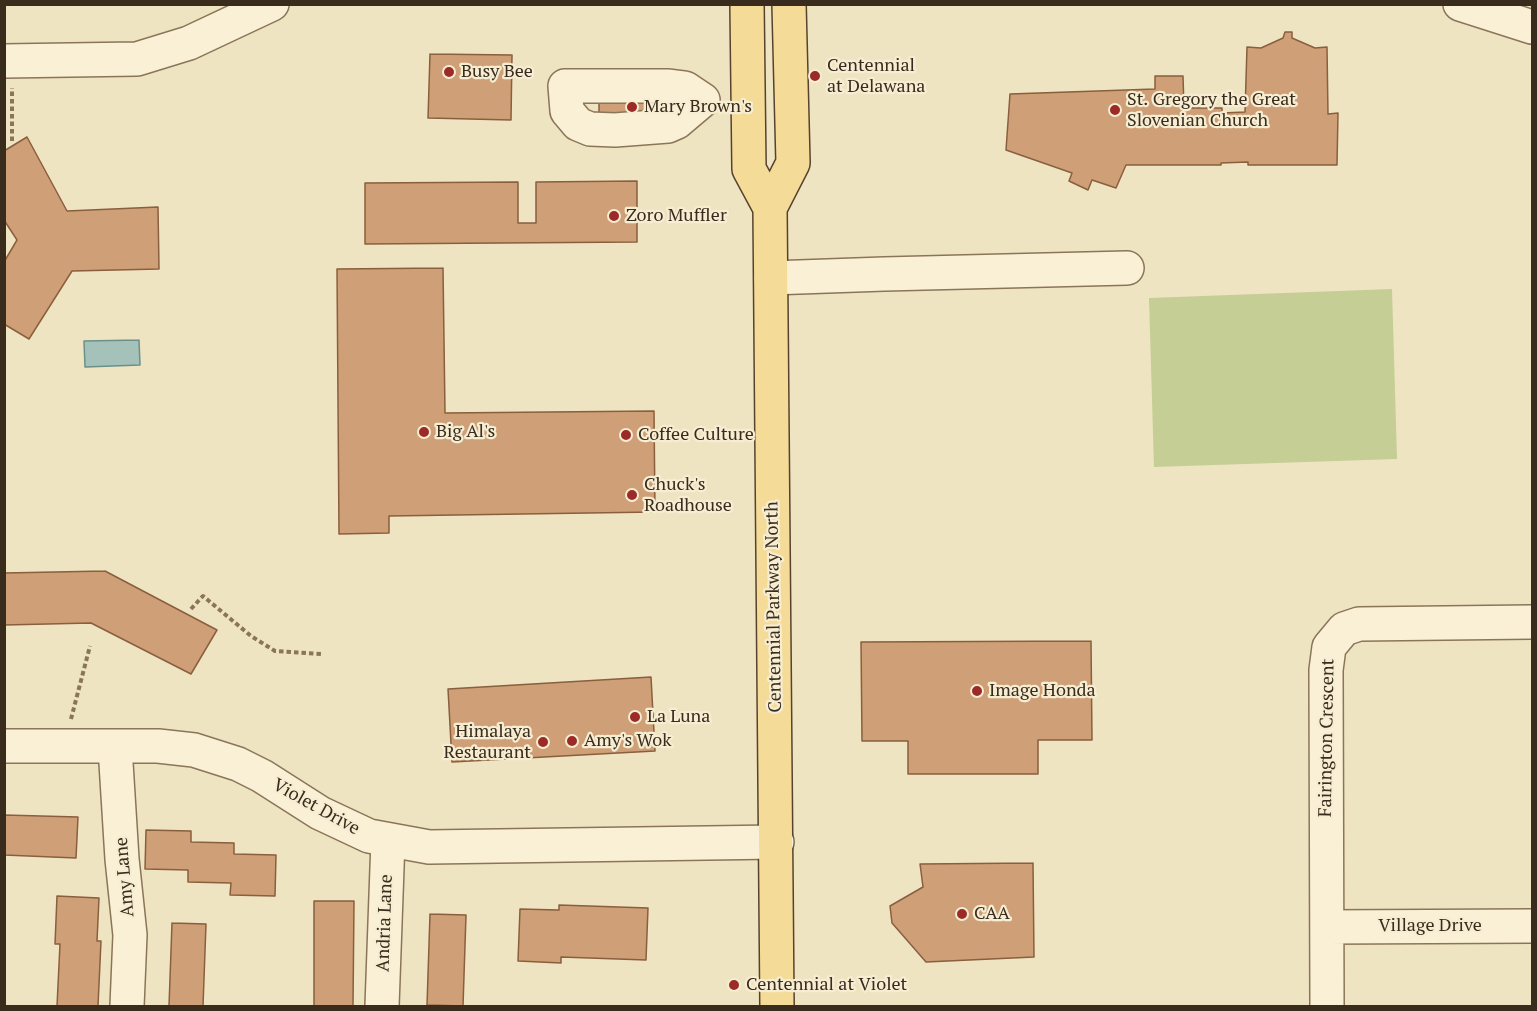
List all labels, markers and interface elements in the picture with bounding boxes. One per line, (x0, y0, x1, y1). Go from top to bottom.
place label: Centennial at Delawana (827, 55, 925, 98)
place label: Busy Bee (461, 61, 533, 83)
marker: Busy Bee (442, 65, 456, 79)
marker: Centennial at Delawana (808, 69, 822, 83)
place label: St. Gregory the Great Slovenian Church (1127, 89, 1296, 132)
place label: Mary Brown's (644, 96, 752, 118)
marker: Mary Brown's (625, 100, 639, 114)
marker: St. Gregory the Great Slovenian Church (1108, 103, 1122, 117)
place label: Zoro Muffler (626, 205, 727, 227)
marker: Zoro Muffler (607, 209, 621, 223)
place label: Big Al's (436, 421, 495, 443)
place label: Coffee Culture (638, 424, 754, 446)
marker: Big Al's (417, 425, 431, 439)
marker: Coffee Culture (619, 428, 633, 442)
place label: Chuck's Roadhouse (644, 474, 732, 516)
marker: Chuck's Roadhouse (625, 488, 639, 502)
street label: Centennial Parkway North (761, 501, 787, 713)
street label: Fairington Crescent (1315, 659, 1339, 817)
place label: Image Honda (989, 680, 1096, 702)
marker: Image Honda (970, 684, 984, 698)
place label: La Luna (647, 706, 710, 728)
marker: La Luna (628, 710, 642, 724)
place label: Himalaya Restaurant (444, 721, 531, 764)
place label: Amy's Wok (584, 730, 671, 752)
marker: Amy's Wok (565, 734, 579, 748)
marker: Himalaya Restaurant (536, 735, 550, 749)
street label: Violet Drive (269, 774, 363, 840)
street label: Amy Lane (111, 836, 139, 918)
street label: Andria Lane (373, 874, 397, 972)
place label: CAA (974, 903, 1010, 925)
marker: CAA (955, 907, 969, 921)
street label: Village Drive (1378, 915, 1482, 937)
place label: Centennial at Violet (746, 974, 907, 996)
marker: Centennial at Violet (727, 978, 741, 992)

